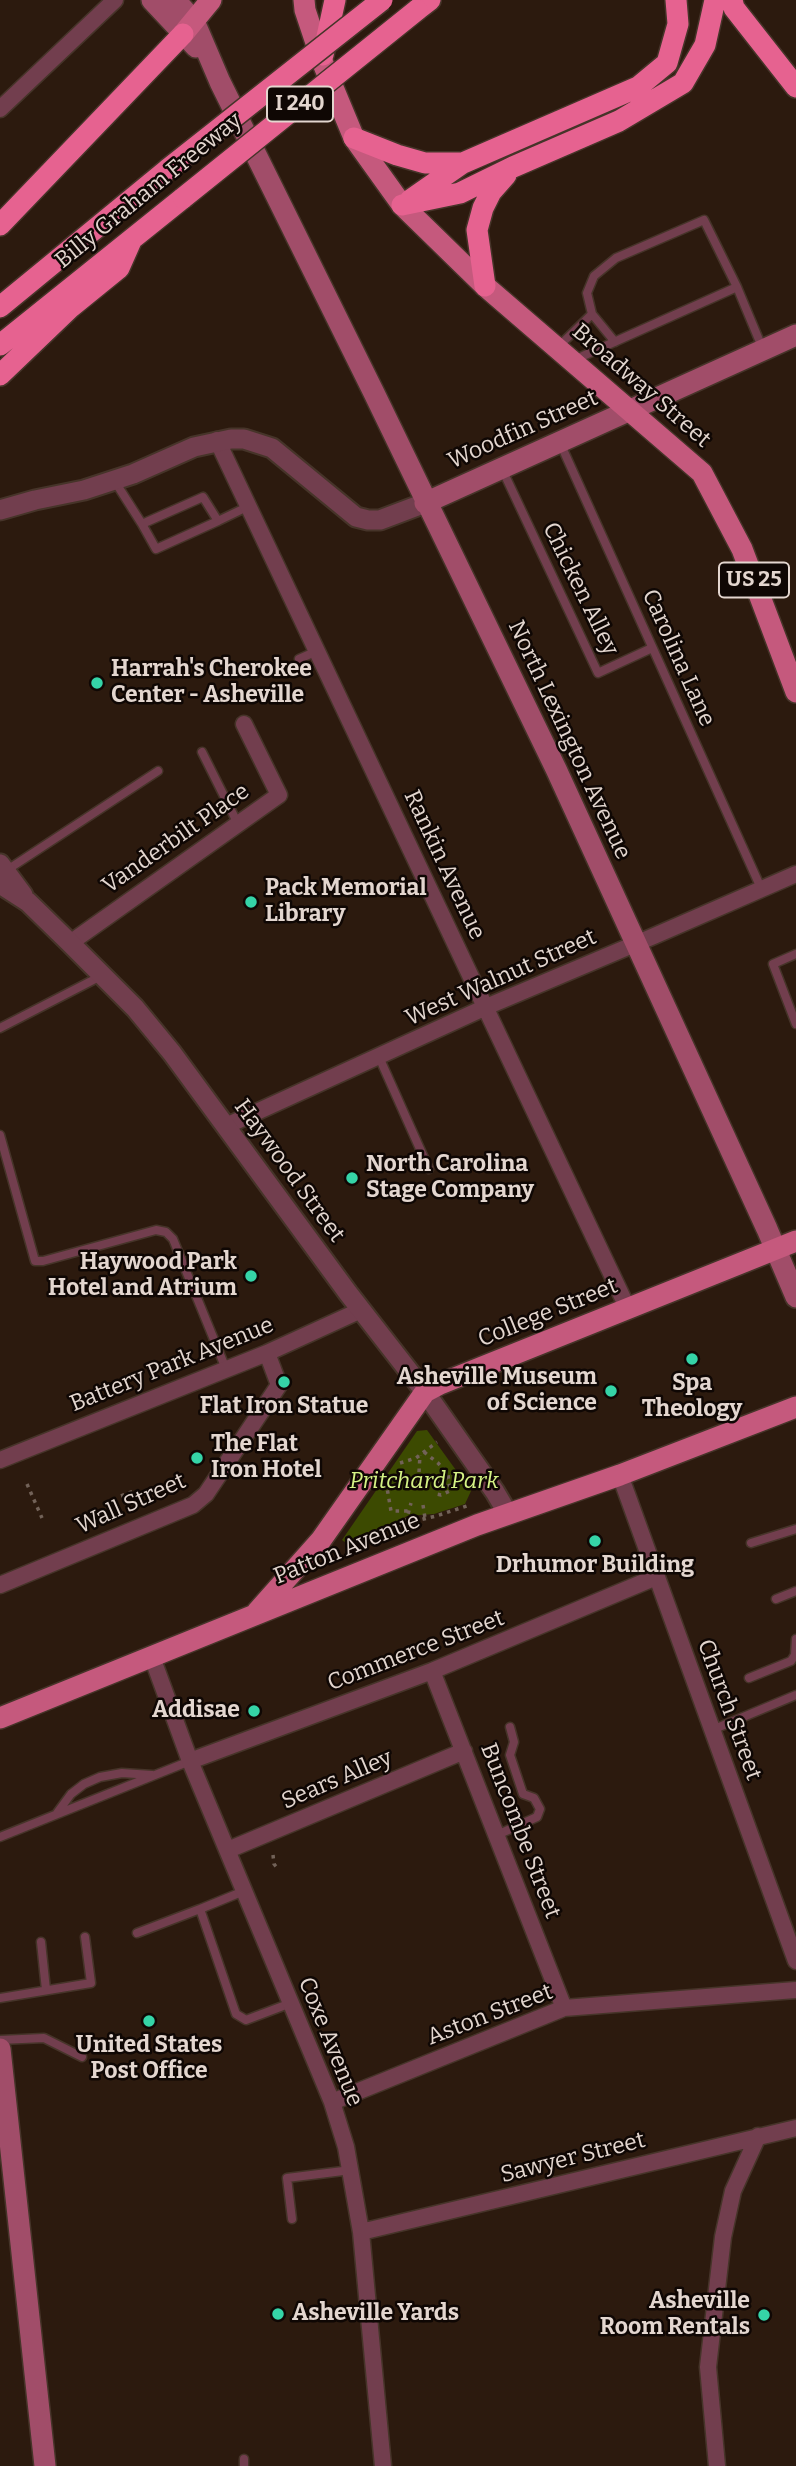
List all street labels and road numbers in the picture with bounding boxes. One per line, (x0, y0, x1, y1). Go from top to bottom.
road number: I 240 (267, 86, 333, 122)
street label: Billy Graham Freeway (50, 107, 248, 275)
street label: Broadway Street (566, 318, 716, 454)
street label: Woodfin Street (444, 385, 602, 475)
street label: Chicken Alley (536, 518, 624, 660)
road number: US 25 (719, 562, 789, 598)
street label: Carolina Lane (635, 585, 721, 731)
street label: North Lexington Avenue (502, 616, 636, 864)
street label: Vanderbilt Place (97, 778, 255, 900)
street label: Rankin Avenue (397, 786, 491, 944)
street label: West Walnut Street (401, 924, 601, 1032)
street label: Haywood Street (228, 1094, 350, 1248)
street label: College Street (474, 1272, 622, 1354)
street label: Battery Park Avenue (66, 1312, 278, 1418)
street label: Wall Street (72, 1468, 190, 1540)
street label: Patton Avenue (270, 1507, 424, 1591)
street label: Commerce Street (324, 1605, 508, 1697)
street label: Church Street (691, 1636, 767, 1784)
street label: Buncombe Street (474, 1740, 566, 1922)
street label: Sears Alley (277, 1744, 397, 1816)
street label: Coxe Avenue (292, 1974, 368, 2110)
street label: Aston Street (423, 1978, 557, 2052)
street label: Sawyer Street (498, 2127, 648, 2189)

